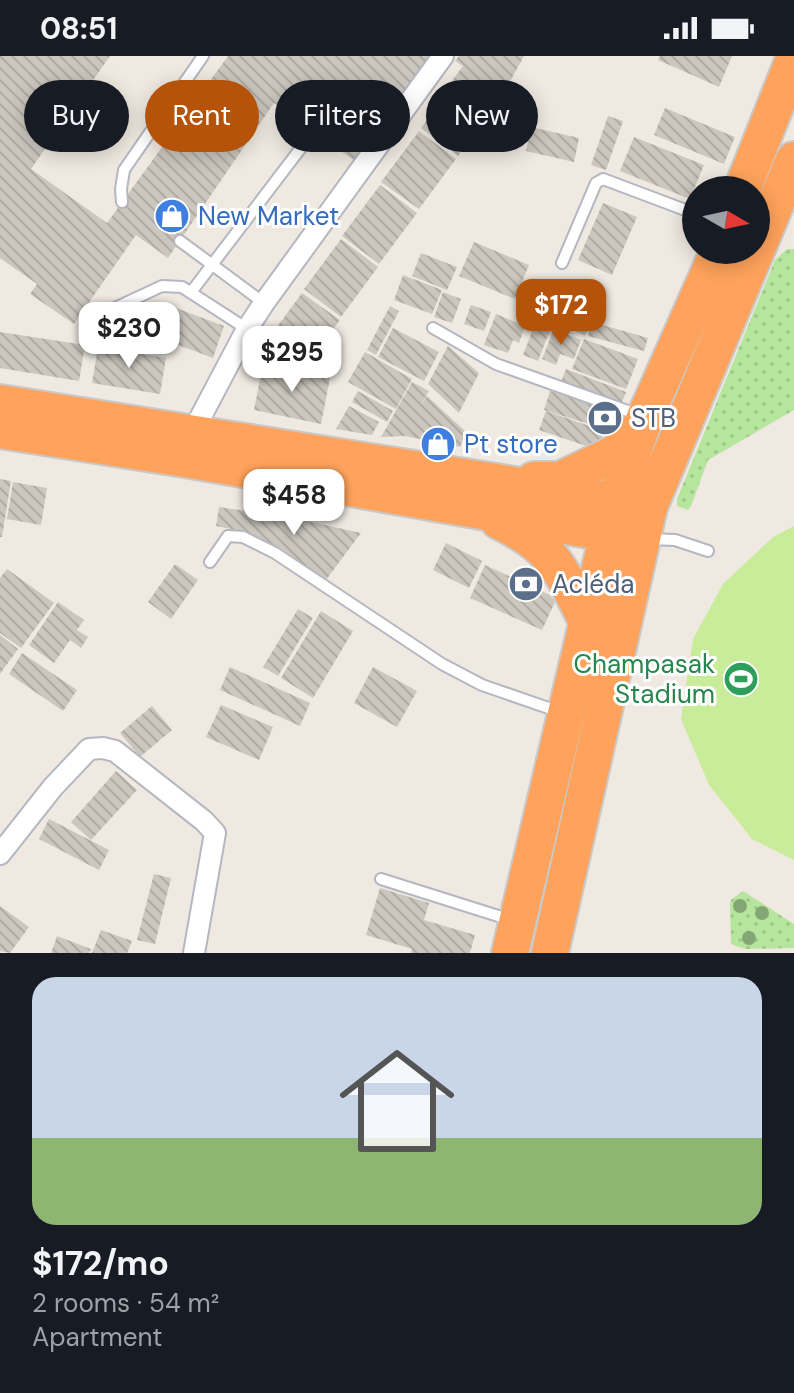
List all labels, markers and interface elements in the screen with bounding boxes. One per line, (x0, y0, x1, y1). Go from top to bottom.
text: 08:51 (40, 9, 117, 48)
chip: Buy (24, 80, 129, 152)
chip: Rent (145, 80, 259, 152)
chip: Filters (275, 80, 410, 152)
chip: New (426, 80, 538, 152)
north arrow (682, 176, 770, 264)
map controls (682, 176, 770, 264)
shop icon: New Market (153, 197, 191, 235)
place label: New Market (198, 199, 339, 233)
pin: $172 (514, 279, 608, 347)
text: $172 (534, 288, 588, 322)
pin: $230 (82, 302, 176, 370)
text: $230 (97, 311, 161, 345)
pin: $295 (245, 326, 339, 394)
text: $295 (260, 335, 324, 369)
bank icon: STB (586, 399, 624, 437)
place label: STB (631, 401, 676, 435)
shop icon: Pt store (419, 425, 457, 463)
place label: Pt store (464, 427, 558, 461)
pin: $458 (247, 469, 341, 537)
text: $458 (261, 478, 327, 512)
bank icon: Acléda (507, 565, 545, 603)
place label: Acléda (552, 567, 634, 601)
place label: Champasak Stadium (573, 647, 715, 711)
sports icon: Champasak Stadium (722, 660, 760, 698)
icon: home (325, 1029, 469, 1173)
text: $172/mo (32, 1241, 169, 1286)
text: 2 rooms · 54 m² (32, 1286, 219, 1320)
text: Apartment (32, 1320, 163, 1354)

